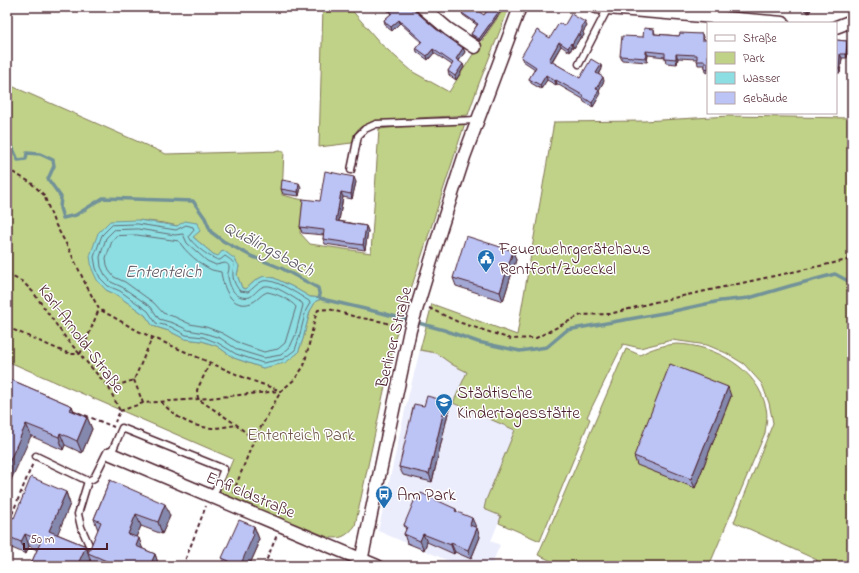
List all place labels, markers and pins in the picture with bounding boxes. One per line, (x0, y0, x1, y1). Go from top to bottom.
place label: Feuerwehrgerätehaus Rentfort/Zweckel (498, 237, 650, 282)
public building icon: Feuerwehrgerätehaus Rentfort/Zweckel (476, 248, 496, 273)
place label: Städtische Kindertagesstätte (457, 381, 580, 428)
school or university icon: Städtische Kindertagesstätte (434, 392, 454, 417)
place label: Am Park (397, 483, 456, 508)
bus stop icon: Am Park (374, 484, 394, 509)

